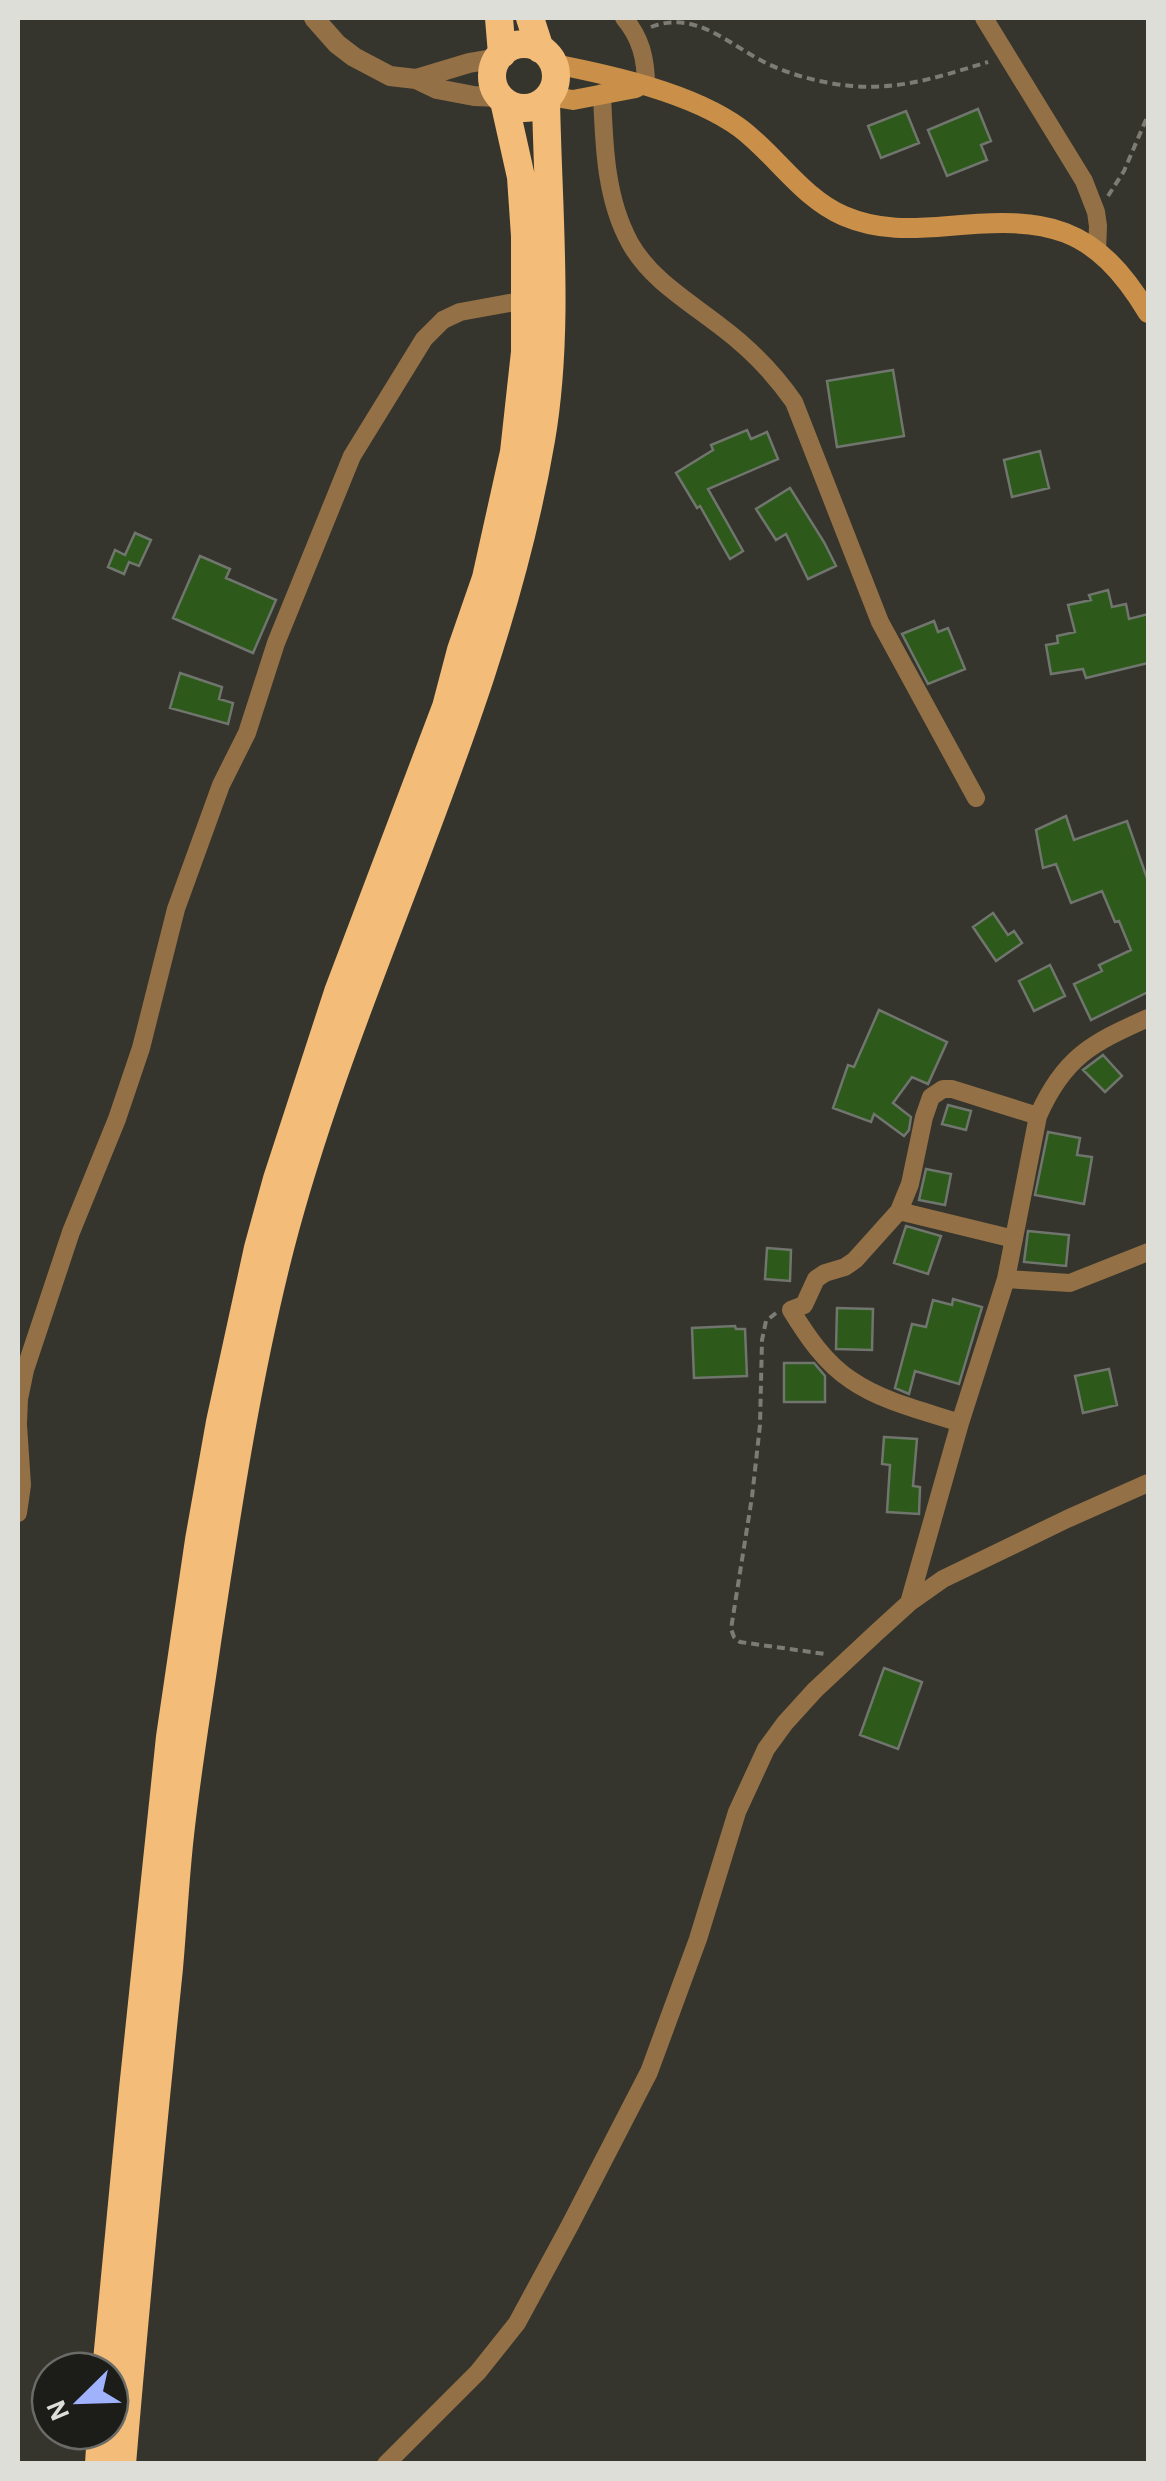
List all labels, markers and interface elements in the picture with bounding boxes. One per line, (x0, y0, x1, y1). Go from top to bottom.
north arrow (30, 2351, 130, 2451)
text: N (42, 2396, 76, 2424)

